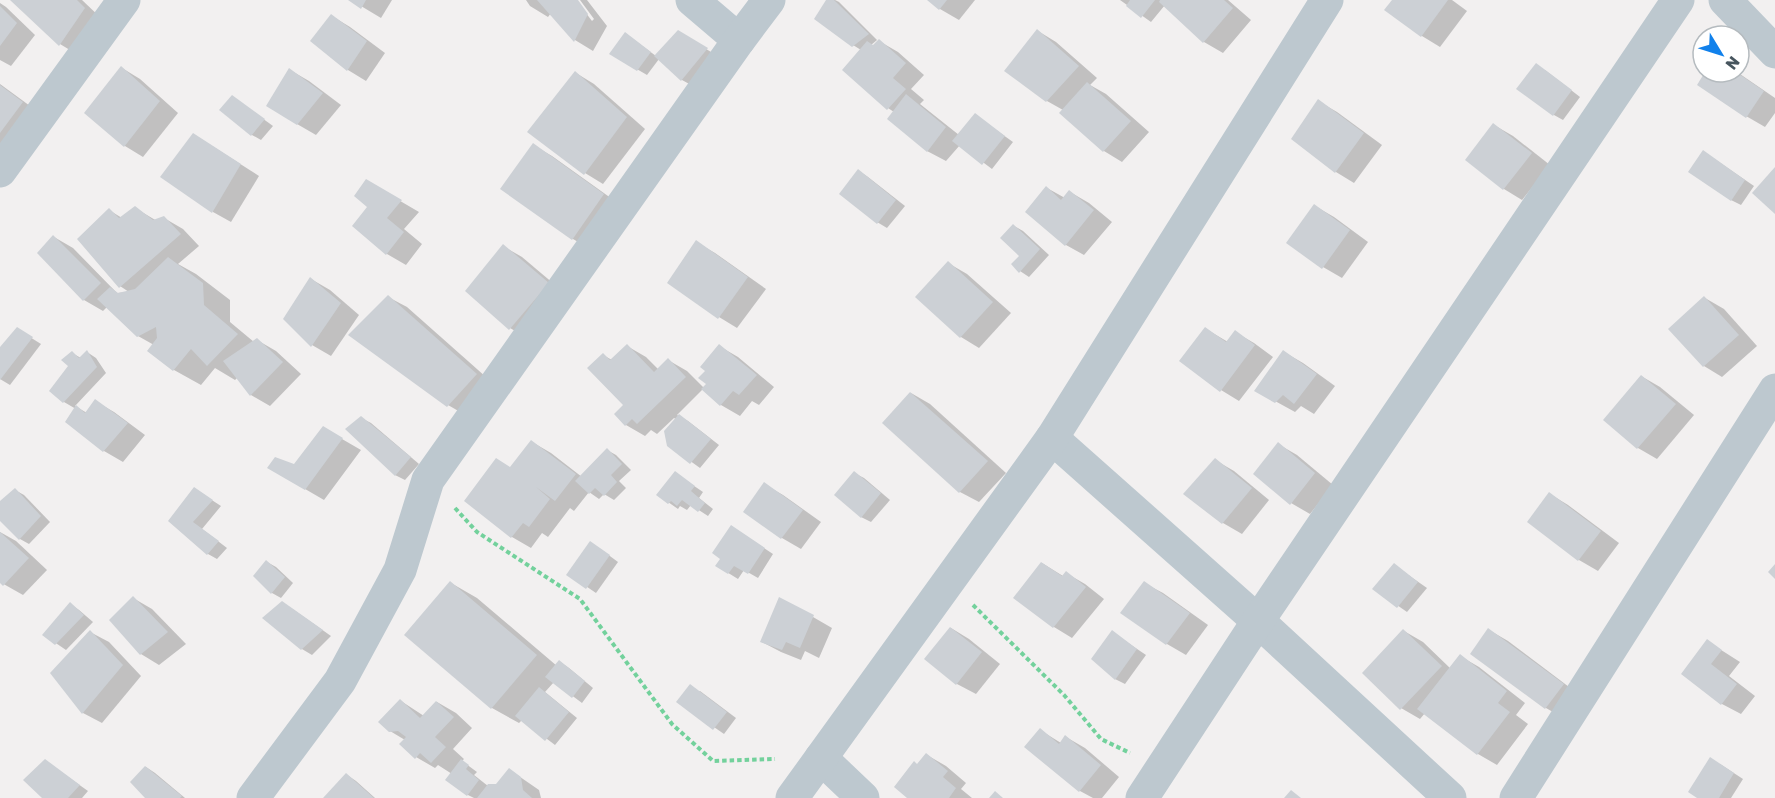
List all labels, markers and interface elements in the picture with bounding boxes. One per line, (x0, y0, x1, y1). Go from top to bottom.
north arrow (1691, 24, 1751, 84)
text: N (1721, 53, 1743, 73)

